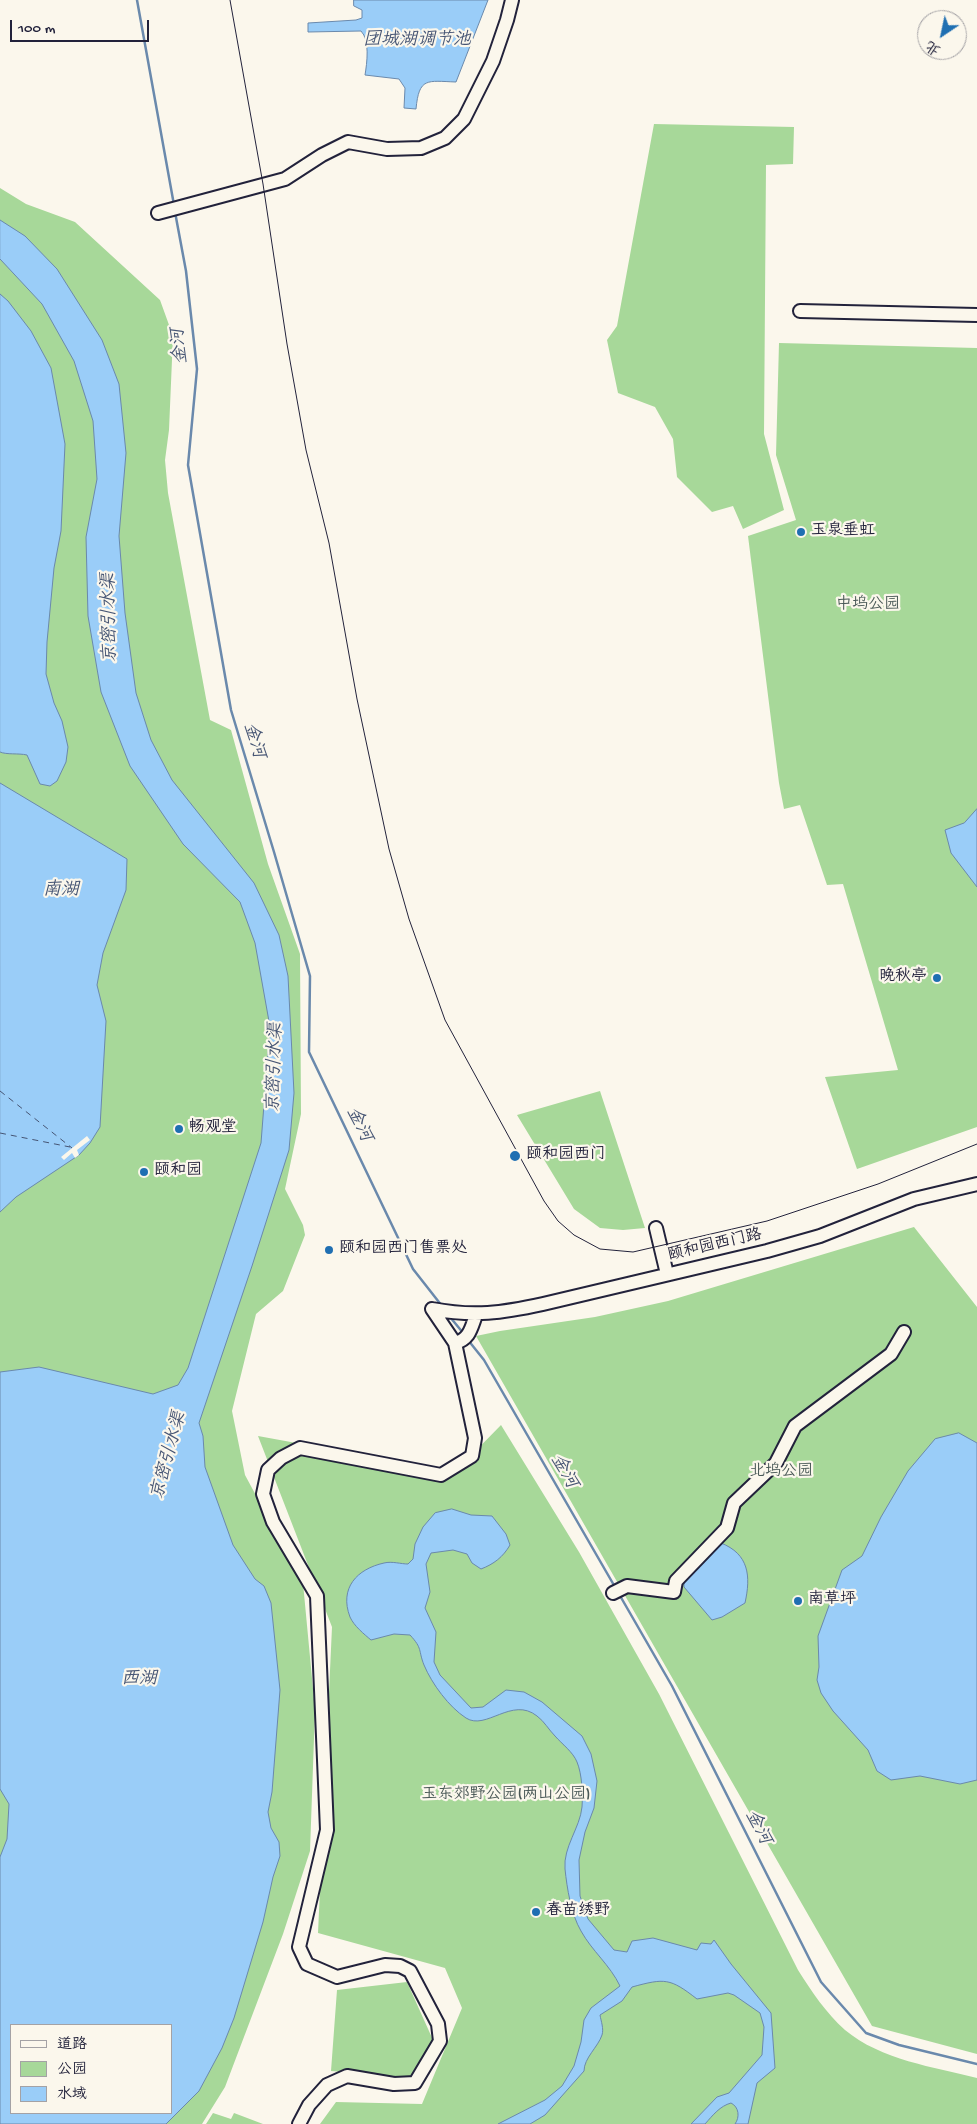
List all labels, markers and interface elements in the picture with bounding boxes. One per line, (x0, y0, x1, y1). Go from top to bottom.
scale bar (12, 10, 151, 42)
north arrow (917, 10, 967, 60)
text: 100 m (18, 20, 55, 38)
water label: 团城湖调节池 (363, 30, 471, 52)
text: 北 (923, 36, 944, 58)
water label: 金河 (168, 327, 194, 365)
place label: 玉泉垂虹 (811, 522, 875, 542)
marker: 玉泉垂虹 (795, 526, 807, 538)
water label: 京密引水渠 (99, 573, 123, 663)
park label: 中坞公园 (836, 596, 900, 616)
water label: 金河 (237, 721, 269, 761)
water label: 南湖 (43, 880, 79, 902)
place label: 晚秋亭 (879, 968, 927, 988)
marker: 晚秋亭 (931, 972, 943, 984)
water label: 京密引水渠 (264, 1023, 288, 1113)
water label: 金河 (340, 1104, 376, 1146)
place label: 畅观堂 (189, 1119, 237, 1139)
marker: 畅观堂 (173, 1123, 185, 1135)
place label: 颐和园西门 (526, 1146, 606, 1166)
marker: 颐和园西门 (508, 1149, 522, 1163)
place label: 颐和园 (154, 1162, 202, 1182)
marker: 颐和园 (138, 1166, 150, 1178)
street label: 颐和园西门路 (666, 1226, 764, 1266)
place label: 颐和园西门售票处 (339, 1240, 467, 1260)
marker: 颐和园西门售票处 (323, 1244, 335, 1256)
water label: 京密引水渠 (148, 1410, 192, 1502)
water label: 金河 (545, 1451, 581, 1493)
park label: 北坞公园 (749, 1463, 813, 1483)
place label: 南草坪 (808, 1591, 856, 1611)
marker: 南草坪 (792, 1595, 804, 1607)
water label: 西湖 (121, 1669, 157, 1691)
park label: 玉东郊野公园(两山公园) (421, 1786, 591, 1806)
water label: 金河 (739, 1807, 775, 1849)
place label: 春苗绣野 (546, 1902, 610, 1922)
marker: 春苗绣野 (530, 1906, 542, 1918)
legend (10, 2024, 172, 2114)
text: 道路 (57, 2036, 87, 2054)
text: 公园 (57, 2061, 87, 2079)
text: 水域 (57, 2086, 87, 2104)

